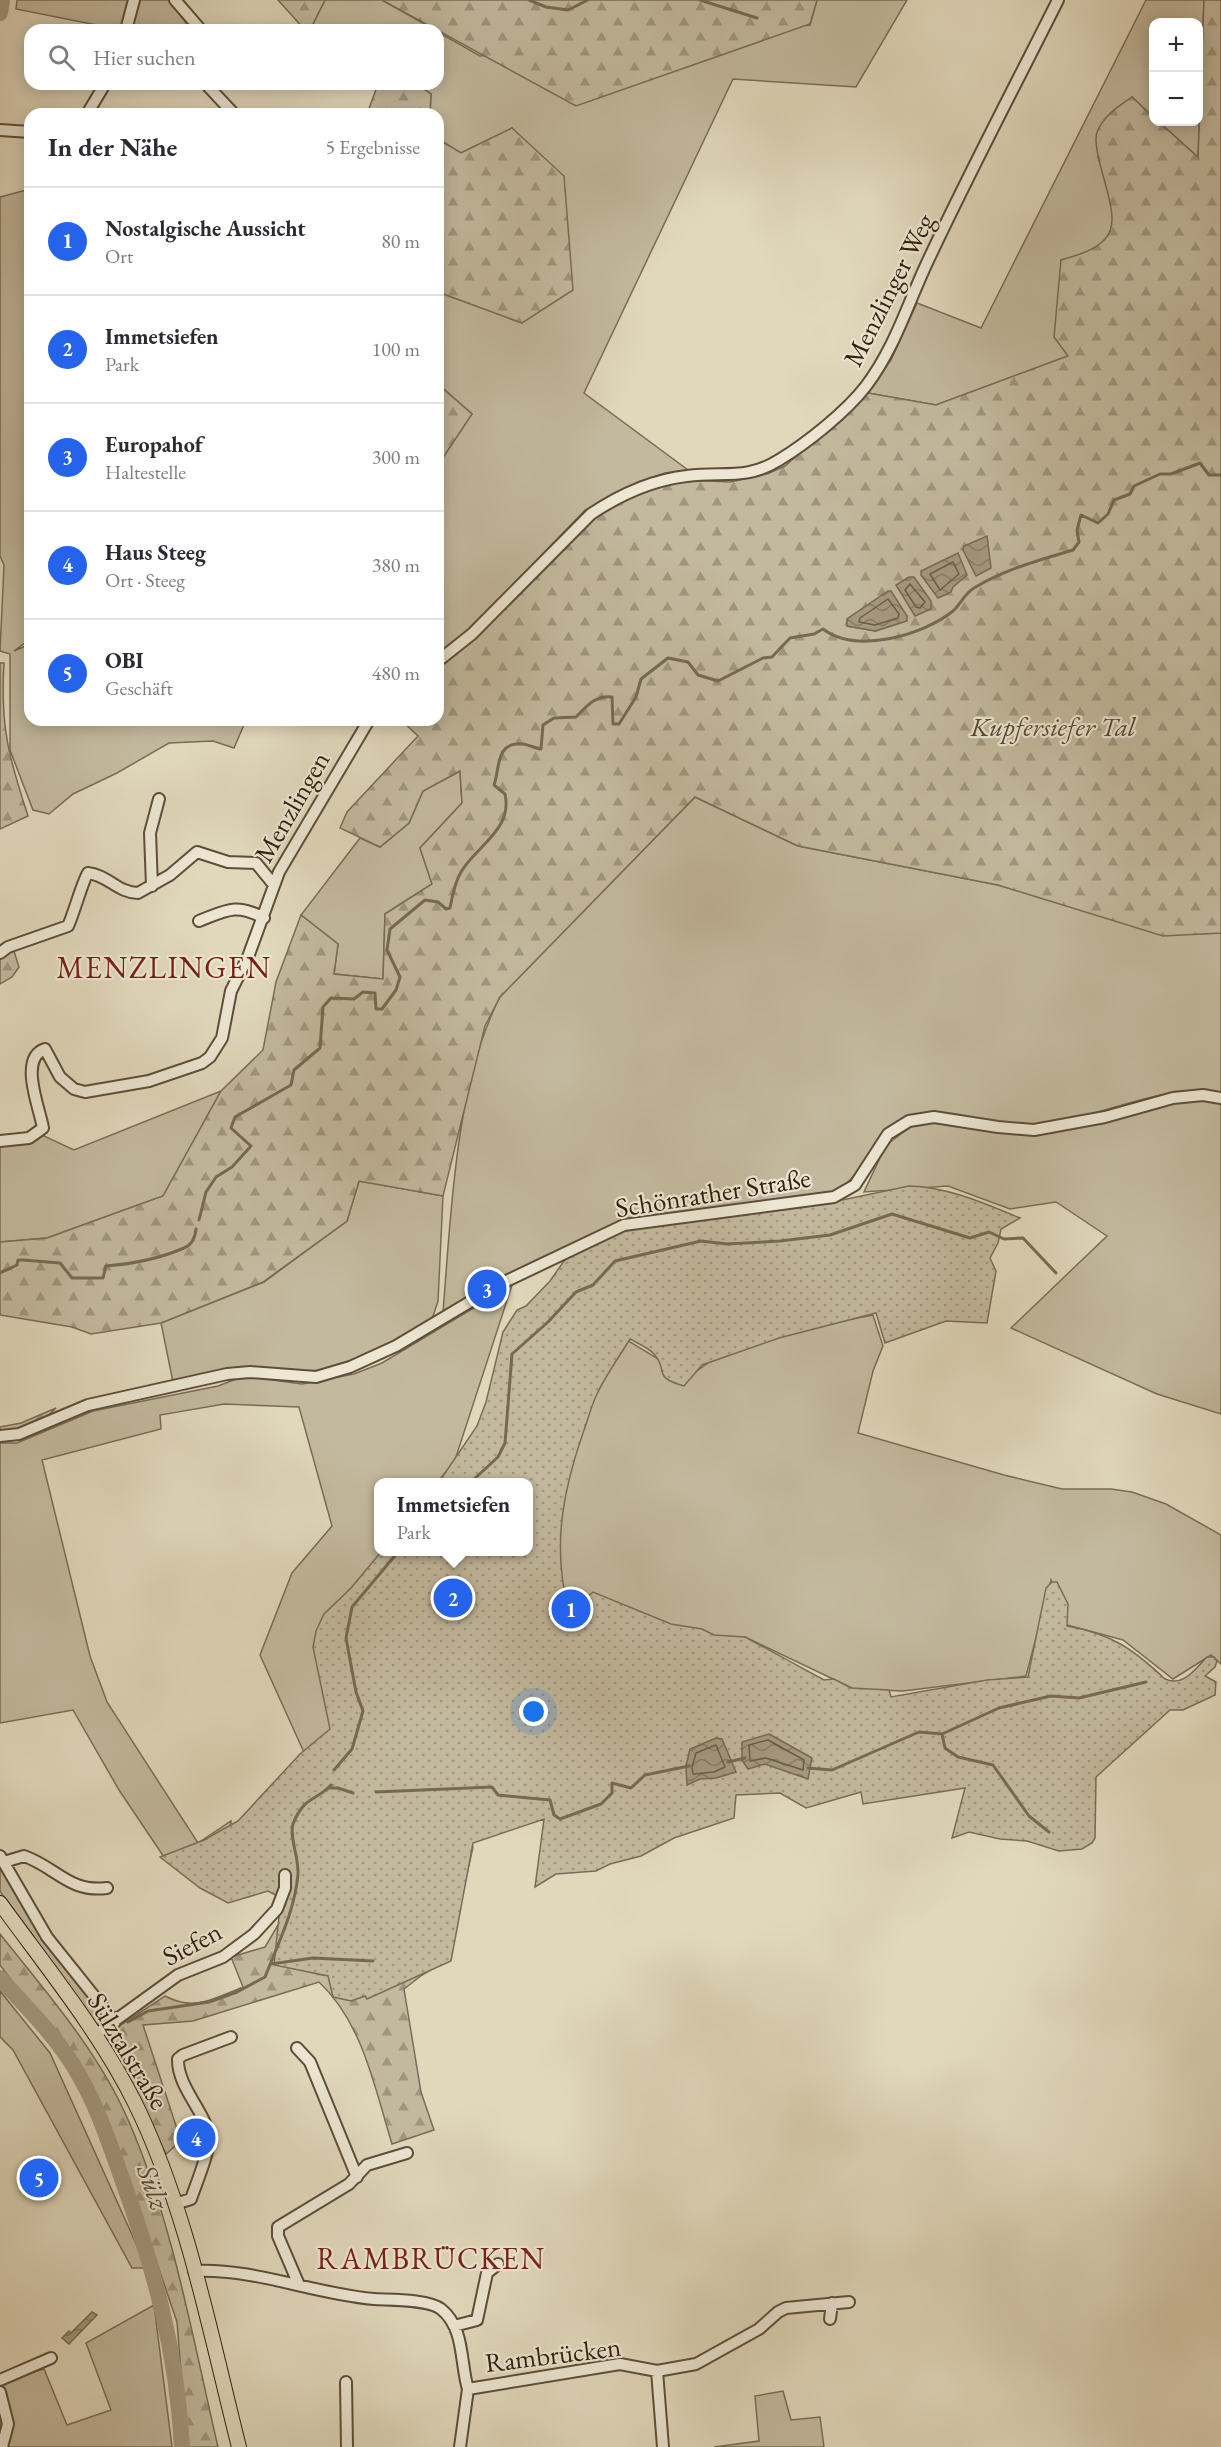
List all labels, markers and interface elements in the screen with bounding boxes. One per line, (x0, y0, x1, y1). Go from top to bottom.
map controls (1149, 18, 1203, 126)
button: + (1149, 18, 1203, 72)
search box (24, 24, 444, 90)
icon: search (45, 41, 78, 74)
text: Hier suchen (93, 43, 196, 72)
button: − (1149, 72, 1203, 126)
text: In der Nähe (48, 130, 177, 164)
text: 5 Ergebnisse (325, 134, 420, 160)
street label: Menzlinger Weg (835, 207, 942, 372)
text: Nostalgische Aussicht (105, 214, 305, 243)
text: 1 (62, 228, 73, 254)
text: 80 m (381, 228, 420, 254)
text: Ort (105, 243, 133, 269)
text: Immetsiefen (105, 322, 219, 351)
text: 2 (62, 336, 73, 362)
text: 100 m (372, 336, 420, 362)
text: Park (105, 351, 139, 377)
text: Europahof (105, 430, 203, 459)
text: 3 (62, 444, 73, 470)
text: 300 m (372, 444, 420, 470)
text: Haltestelle (105, 459, 186, 485)
text: Haus Steeg (105, 538, 206, 567)
text: 4 (62, 552, 73, 578)
text: 380 m (372, 552, 420, 578)
text: Ort · Steeg (105, 567, 185, 593)
text: OBI (105, 646, 144, 675)
text: 5 (62, 660, 73, 686)
text: 480 m (372, 660, 420, 686)
text: Geschäft (105, 675, 173, 701)
park label: Kupfersiefer Tal (970, 709, 1137, 744)
street label: Menzlingen (246, 745, 337, 869)
district label: MENZLINGEN (57, 948, 271, 987)
street label: Schönrather Straße (613, 1160, 813, 1225)
pin: 3 (468, 1266, 506, 1312)
popup (374, 1478, 533, 1556)
text: Immetsiefen (397, 1490, 510, 1519)
text: Park (397, 1519, 431, 1545)
pin: 2 (434, 1576, 472, 1620)
pin: 1 (552, 1586, 590, 1632)
your location (519, 1697, 548, 1726)
street label: Siefen (156, 1913, 228, 1974)
street label: Sülztalstraße (80, 1986, 177, 2116)
pin: 4 (176, 2116, 216, 2160)
pin: 5 (20, 2156, 58, 2200)
water label: Sülz (129, 2158, 179, 2215)
district label: RAMBRÜCKEN (317, 2239, 545, 2278)
street label: Rambrücken (483, 2329, 623, 2380)

